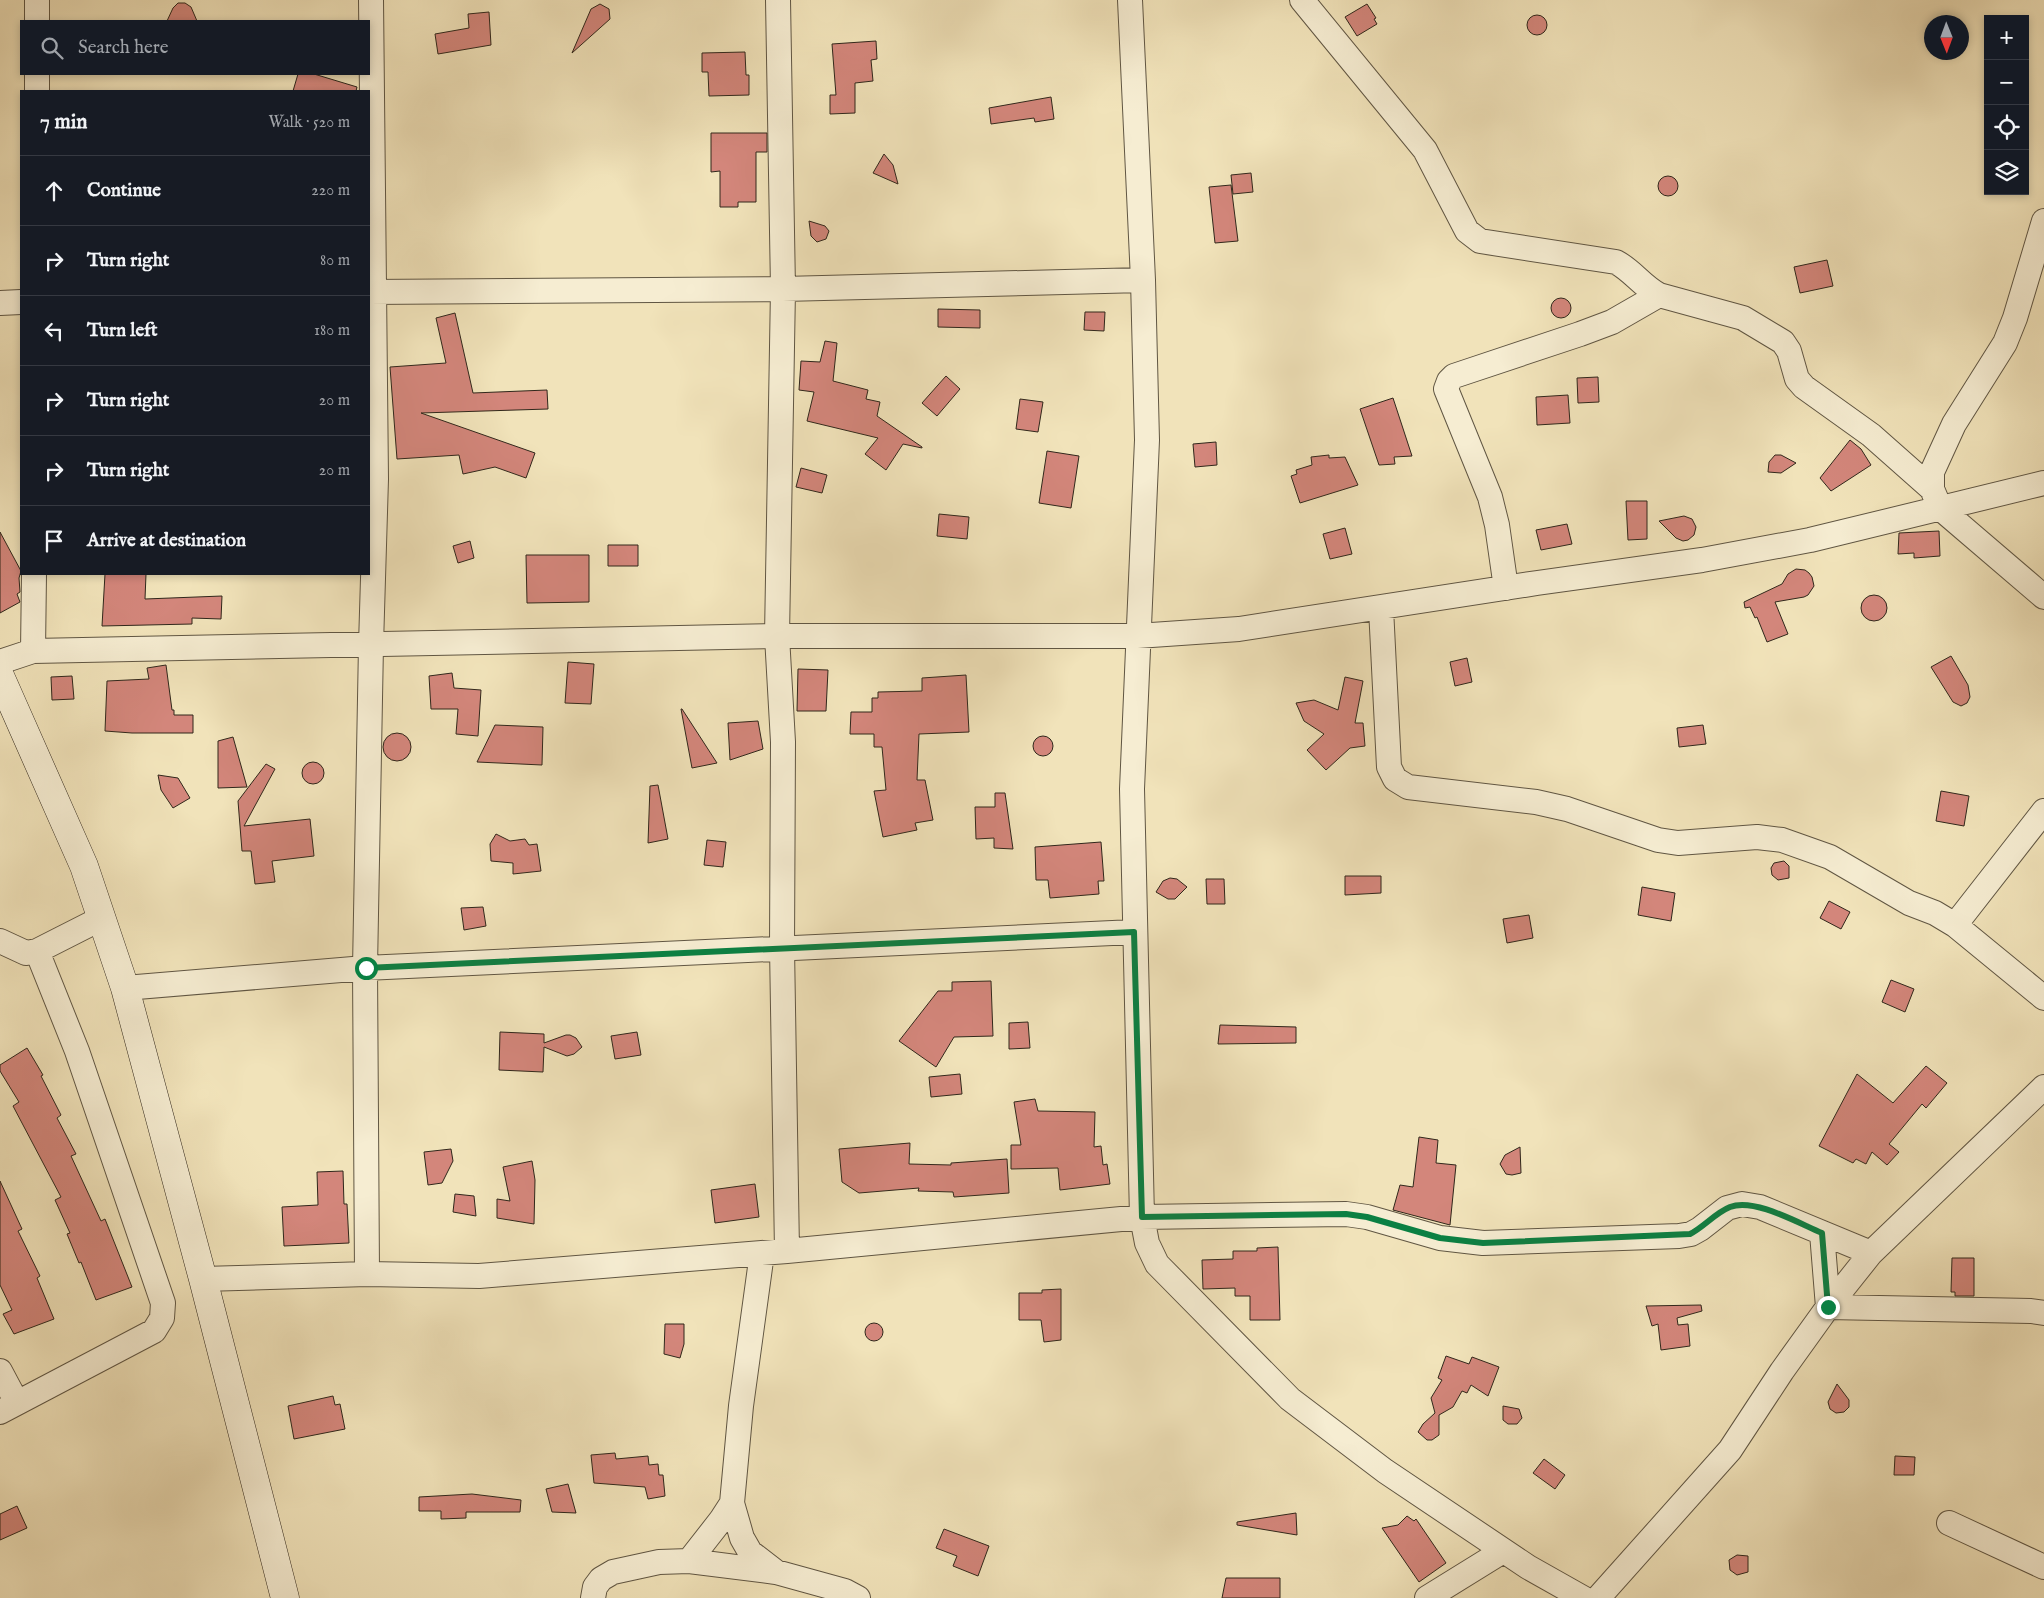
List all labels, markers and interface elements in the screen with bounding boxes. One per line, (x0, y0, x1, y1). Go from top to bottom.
north arrow (1924, 15, 1969, 60)
map controls (1984, 15, 2029, 195)
button: + (1984, 15, 2029, 60)
search box (20, 20, 370, 75)
icon: search (38, 34, 66, 62)
text: Search here (78, 36, 169, 60)
button: − (1984, 60, 2029, 105)
button: locate (1984, 105, 2029, 150)
text: 7 min (40, 109, 87, 136)
text: Walk · 520 m (268, 113, 350, 133)
button: layers (1984, 150, 2029, 195)
icon: ahead (40, 177, 68, 205)
text: Continue (87, 179, 161, 203)
text: 220 m (311, 181, 350, 201)
icon: right (40, 247, 68, 275)
text: Turn right (87, 249, 169, 273)
text: 80 m (320, 251, 350, 271)
icon: left (40, 317, 68, 345)
text: Turn left (87, 319, 158, 343)
text: 180 m (314, 321, 350, 341)
icon: right (40, 387, 68, 415)
text: Turn right (87, 389, 169, 413)
text: 20 m (319, 391, 350, 411)
icon: right (40, 457, 68, 485)
text: Turn right (87, 459, 169, 483)
text: 20 m (319, 461, 350, 481)
icon: arrive (40, 527, 68, 555)
text: Arrive at destination (87, 529, 246, 553)
route start (355, 957, 378, 980)
route end (1817, 1296, 1840, 1319)

